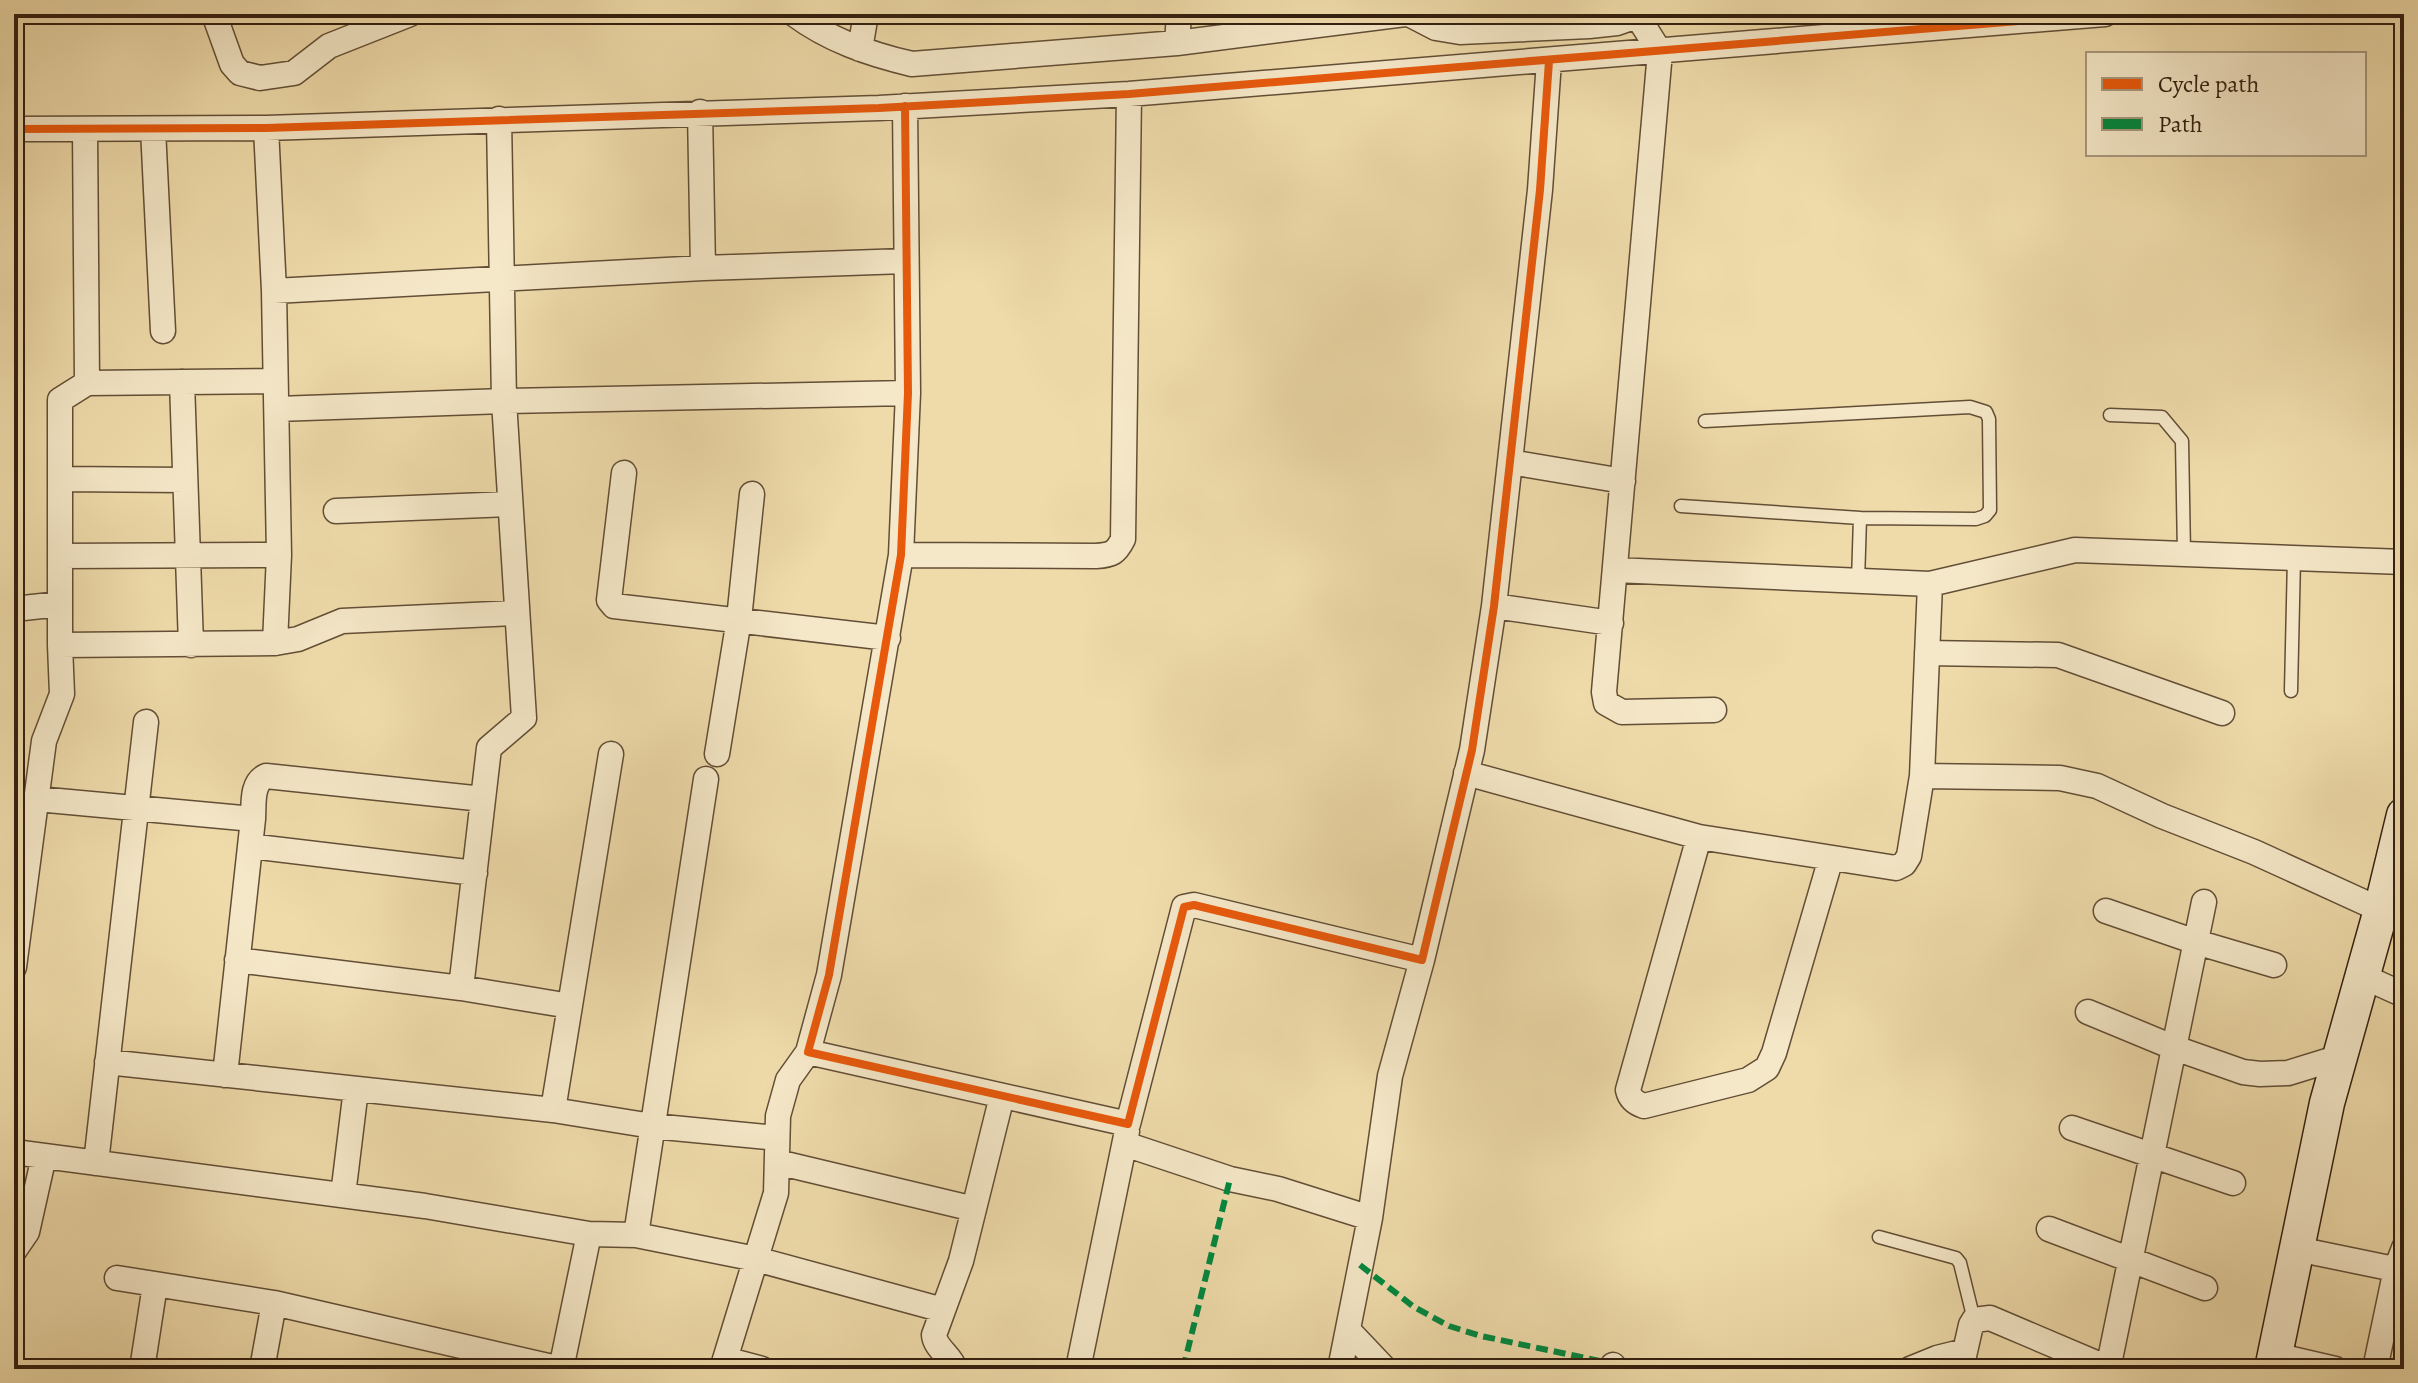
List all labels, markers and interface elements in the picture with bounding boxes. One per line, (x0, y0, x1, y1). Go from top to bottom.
legend (2086, 52, 2366, 156)
text: Cycle path (2158, 68, 2259, 100)
text: Path (2158, 108, 2203, 140)

